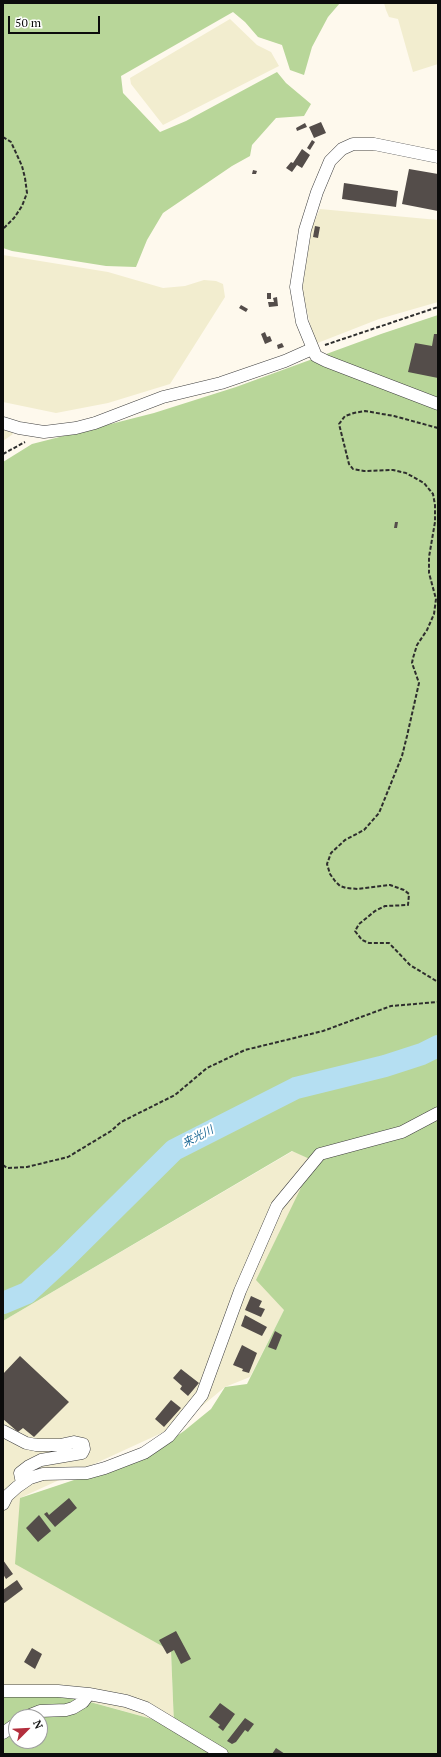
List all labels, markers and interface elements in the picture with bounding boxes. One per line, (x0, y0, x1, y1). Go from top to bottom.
scale bar (10, 8, 102, 34)
text: 50 m (15, 15, 41, 30)
water label: 来光川 (180, 1124, 216, 1150)
north arrow (8, 1709, 48, 1749)
text: N (30, 1718, 46, 1731)

